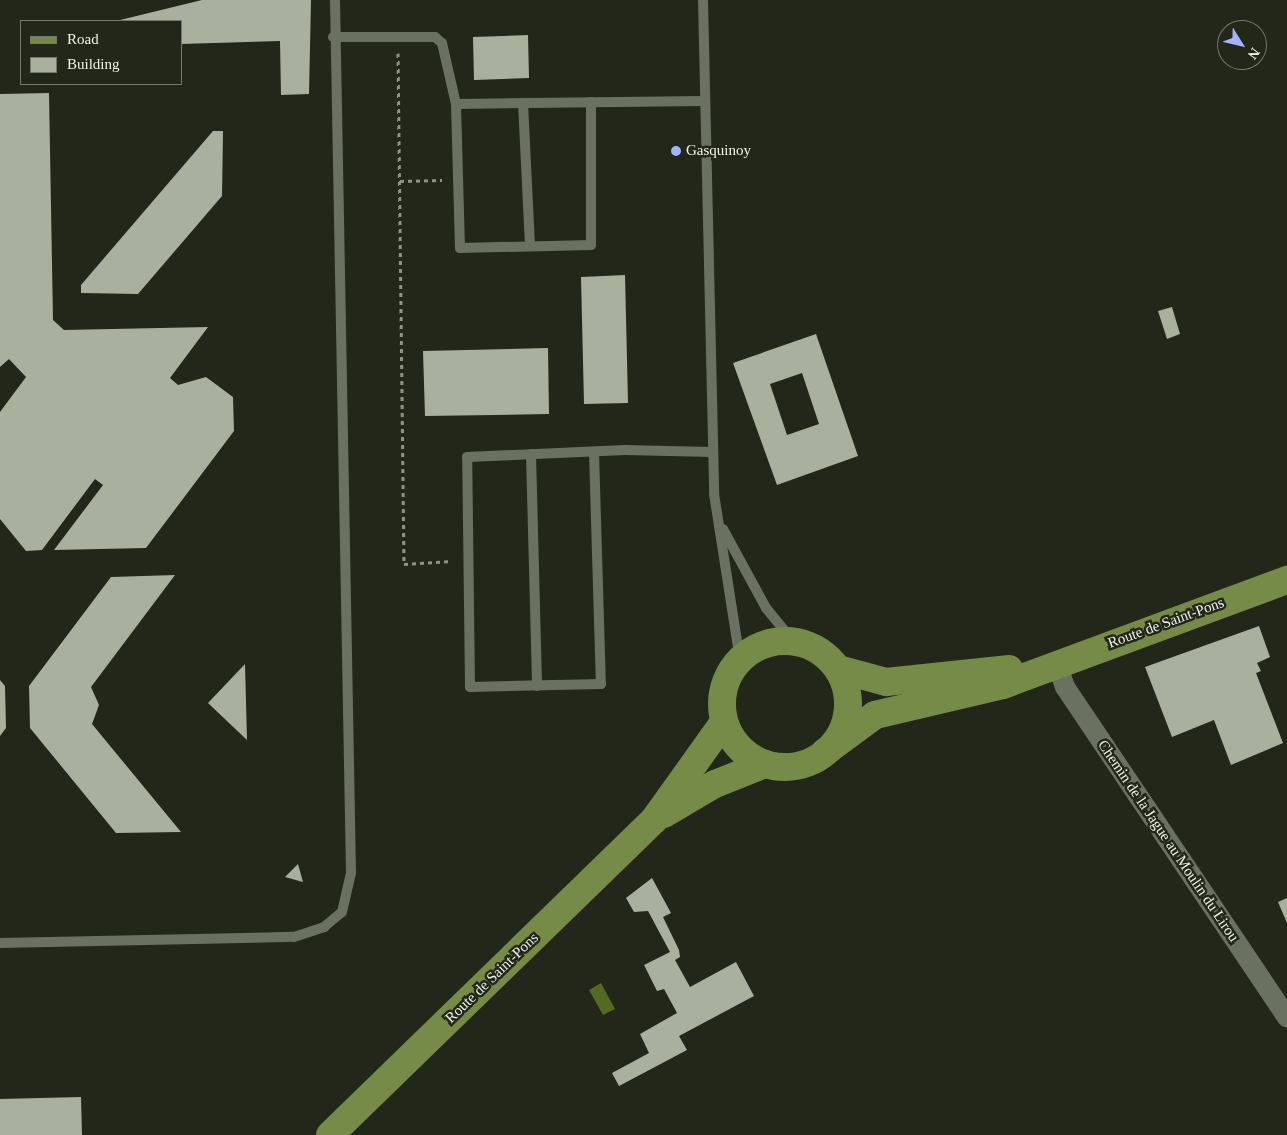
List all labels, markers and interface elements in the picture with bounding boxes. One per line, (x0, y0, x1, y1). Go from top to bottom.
legend (20, 20, 182, 85)
north arrow (1217, 20, 1267, 70)
text: Road (67, 31, 99, 47)
text: N (1245, 45, 1263, 62)
text: Building (67, 56, 120, 72)
place label: Gasquinoy (686, 142, 751, 160)
marker: Gasquinoy (670, 145, 682, 157)
street label: Route de Saint-Pons (1105, 594, 1227, 652)
street label: Chemin de la Jague au Moulin du Lirou (1094, 737, 1242, 945)
street label: Route de Saint-Pons (442, 929, 542, 1027)

